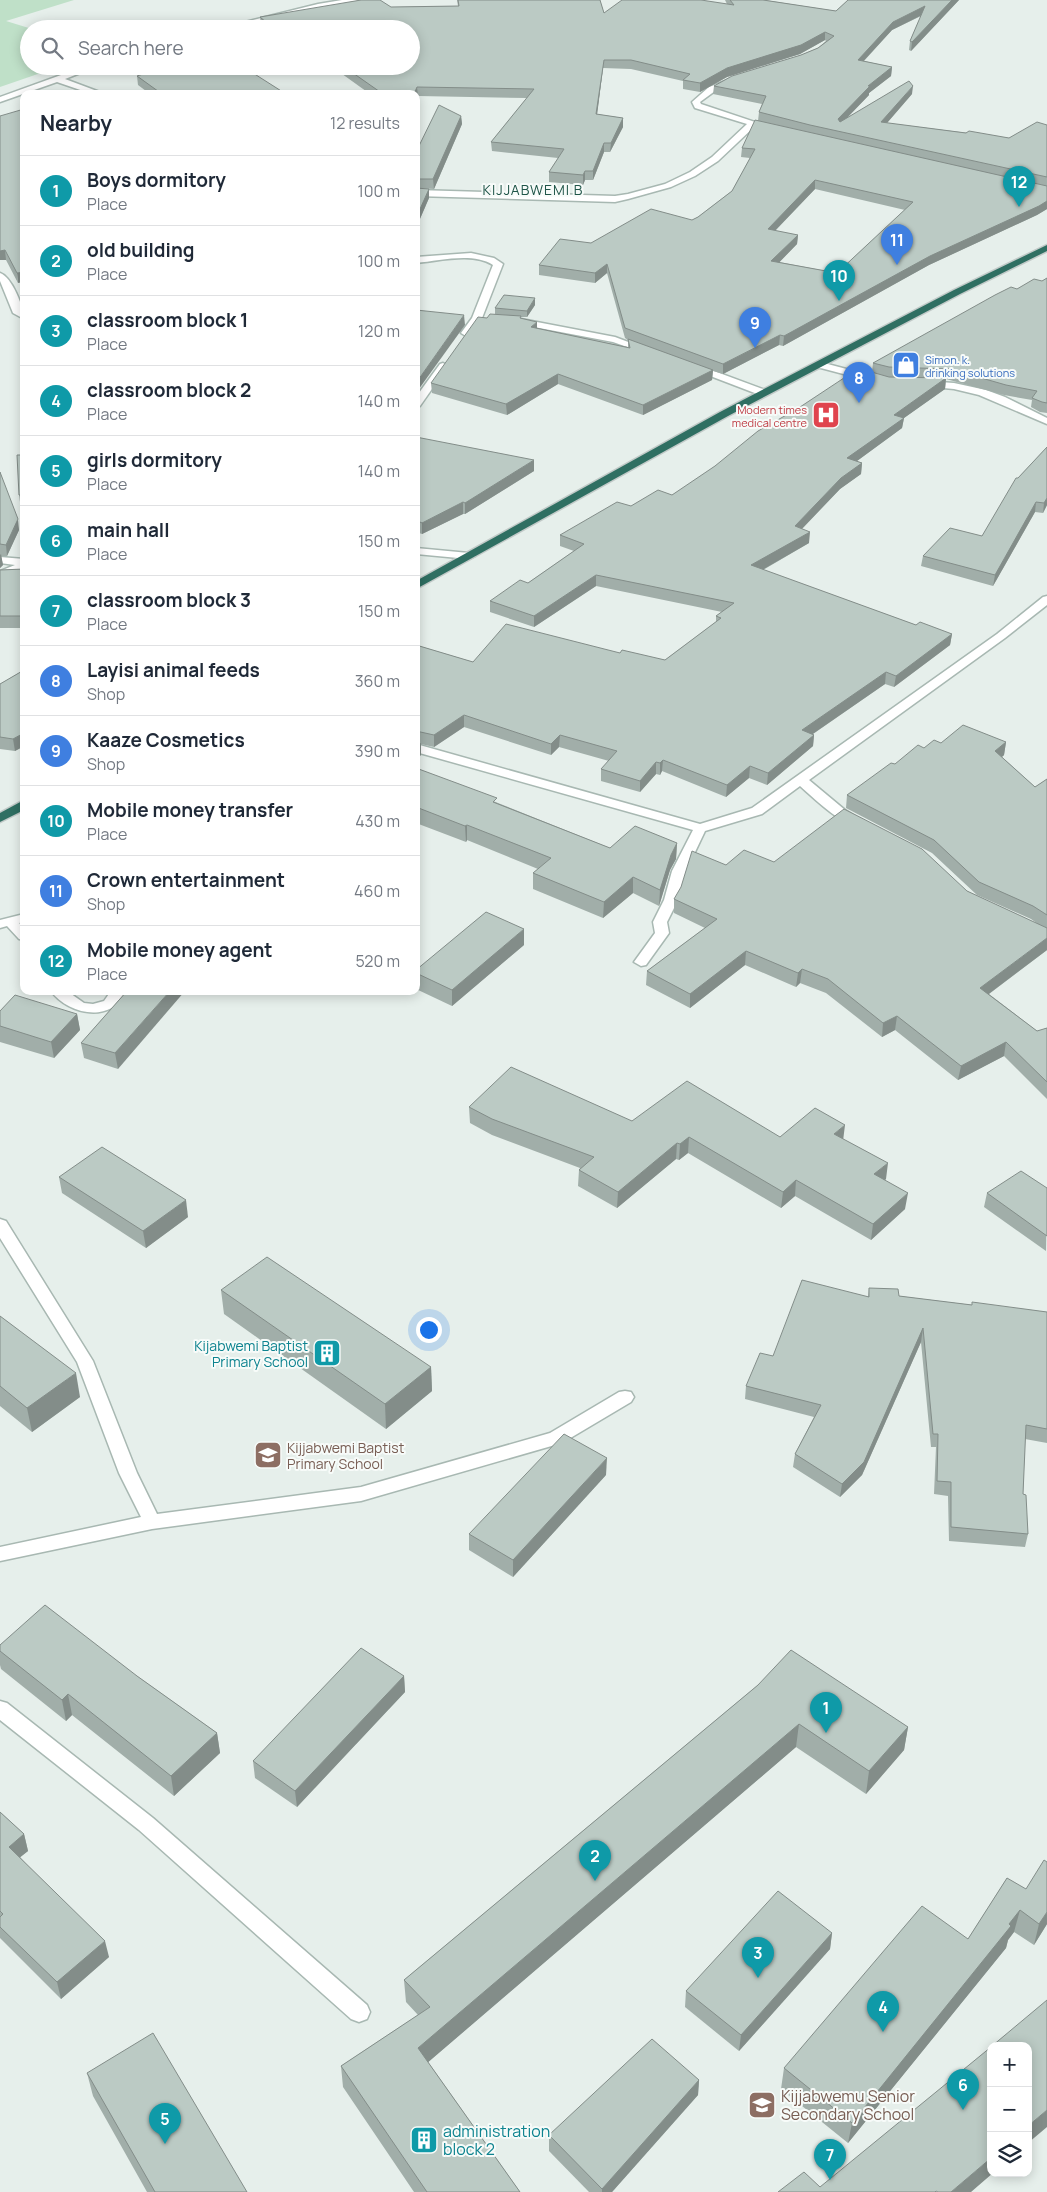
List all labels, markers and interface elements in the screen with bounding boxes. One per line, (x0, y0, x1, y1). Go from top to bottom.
search box (20, 20, 420, 75)
icon: search (38, 34, 66, 62)
text: Search here (78, 35, 184, 61)
text: Nearby (40, 109, 112, 137)
text: 12 results (330, 112, 400, 134)
pin: 12 (1003, 166, 1035, 207)
text: Boys dormitory (87, 167, 226, 193)
text: 1 (52, 180, 60, 202)
text: 100 m (357, 180, 400, 202)
district label: KIJJABWEMI B (483, 180, 583, 199)
text: Place (87, 193, 127, 215)
pin: 11 (881, 224, 913, 265)
text: old building (87, 237, 194, 263)
text: 2 (51, 250, 61, 272)
text: 100 m (357, 250, 400, 272)
pin: 10 (823, 260, 855, 301)
text: Place (87, 263, 127, 285)
text: classroom block 1 (87, 307, 248, 333)
pin: 9 (739, 307, 771, 348)
text: 3 (51, 320, 61, 342)
text: 120 m (358, 320, 400, 342)
text: Place (87, 333, 127, 355)
shop icon: Simon. k. drinking solutions (891, 350, 921, 380)
place label: Simon. k. drinking solutions (925, 352, 1015, 380)
pin: 8 (843, 362, 875, 403)
text: classroom block 2 (87, 377, 251, 403)
text: 4 (51, 390, 61, 412)
text: 140 m (358, 390, 400, 412)
hospital icon: Modern times medical centre (811, 400, 841, 430)
place label: Modern times medical centre (732, 402, 808, 430)
text: Place (87, 403, 127, 425)
text: girls dormitory (87, 447, 222, 473)
text: 5 (51, 460, 61, 482)
text: 140 m (358, 460, 400, 482)
text: Place (87, 473, 127, 495)
text: main hall (87, 517, 170, 543)
text: 6 (51, 530, 61, 552)
text: 150 m (358, 530, 400, 552)
text: Place (87, 543, 127, 565)
text: classroom block 3 (87, 587, 251, 613)
text: 7 (52, 600, 60, 622)
text: 150 m (358, 600, 400, 622)
text: Place (87, 613, 127, 635)
text: Layisi animal feeds (87, 657, 260, 683)
text: 8 (51, 670, 61, 692)
text: 360 m (355, 670, 400, 692)
text: Shop (87, 683, 125, 705)
text: Kaaze Cosmetics (87, 727, 245, 753)
text: 9 (51, 740, 61, 762)
text: 390 m (355, 740, 400, 762)
text: Shop (87, 753, 125, 775)
text: Mobile money transfer (87, 797, 293, 823)
text: 10 (47, 810, 65, 832)
text: 430 m (355, 810, 400, 832)
text: Place (87, 823, 127, 845)
text: Crown entertainment (87, 867, 285, 893)
text: 11 (49, 880, 63, 902)
text: 460 m (354, 880, 400, 902)
text: Shop (87, 893, 125, 915)
text: Mobile money agent (87, 937, 273, 963)
text: 12 (48, 950, 64, 972)
text: 520 m (356, 950, 400, 972)
text: Place (87, 963, 127, 985)
your location (416, 1317, 442, 1343)
place label: Kijabwemi Baptist Primary School (194, 1336, 308, 1371)
building icon: Kijabwemi Baptist Primary School (312, 1338, 342, 1368)
place label: Kijjabwemi Baptist Primary School (287, 1438, 405, 1473)
school or university icon: Kijjabwemi Baptist Primary School (253, 1440, 283, 1470)
pin: 1 (810, 1692, 842, 1733)
pin: 2 (579, 1840, 611, 1881)
pin: 3 (742, 1937, 774, 1978)
pin: 4 (867, 1991, 899, 2032)
map controls (987, 2042, 1032, 2177)
button: + (987, 2042, 1032, 2087)
pin: 6 (947, 2069, 979, 2110)
place label: Kijjabwemu Senior Secondary School (781, 2085, 915, 2125)
button: − (987, 2087, 1032, 2132)
school or university icon: Kijjabwemu Senior Secondary School (747, 2090, 777, 2120)
pin: 5 (149, 2103, 181, 2144)
place label: administration block 2 (443, 2120, 550, 2160)
building icon: administration block 2 (409, 2125, 439, 2155)
button: layers (987, 2132, 1032, 2177)
pin: 7 (814, 2139, 846, 2180)

